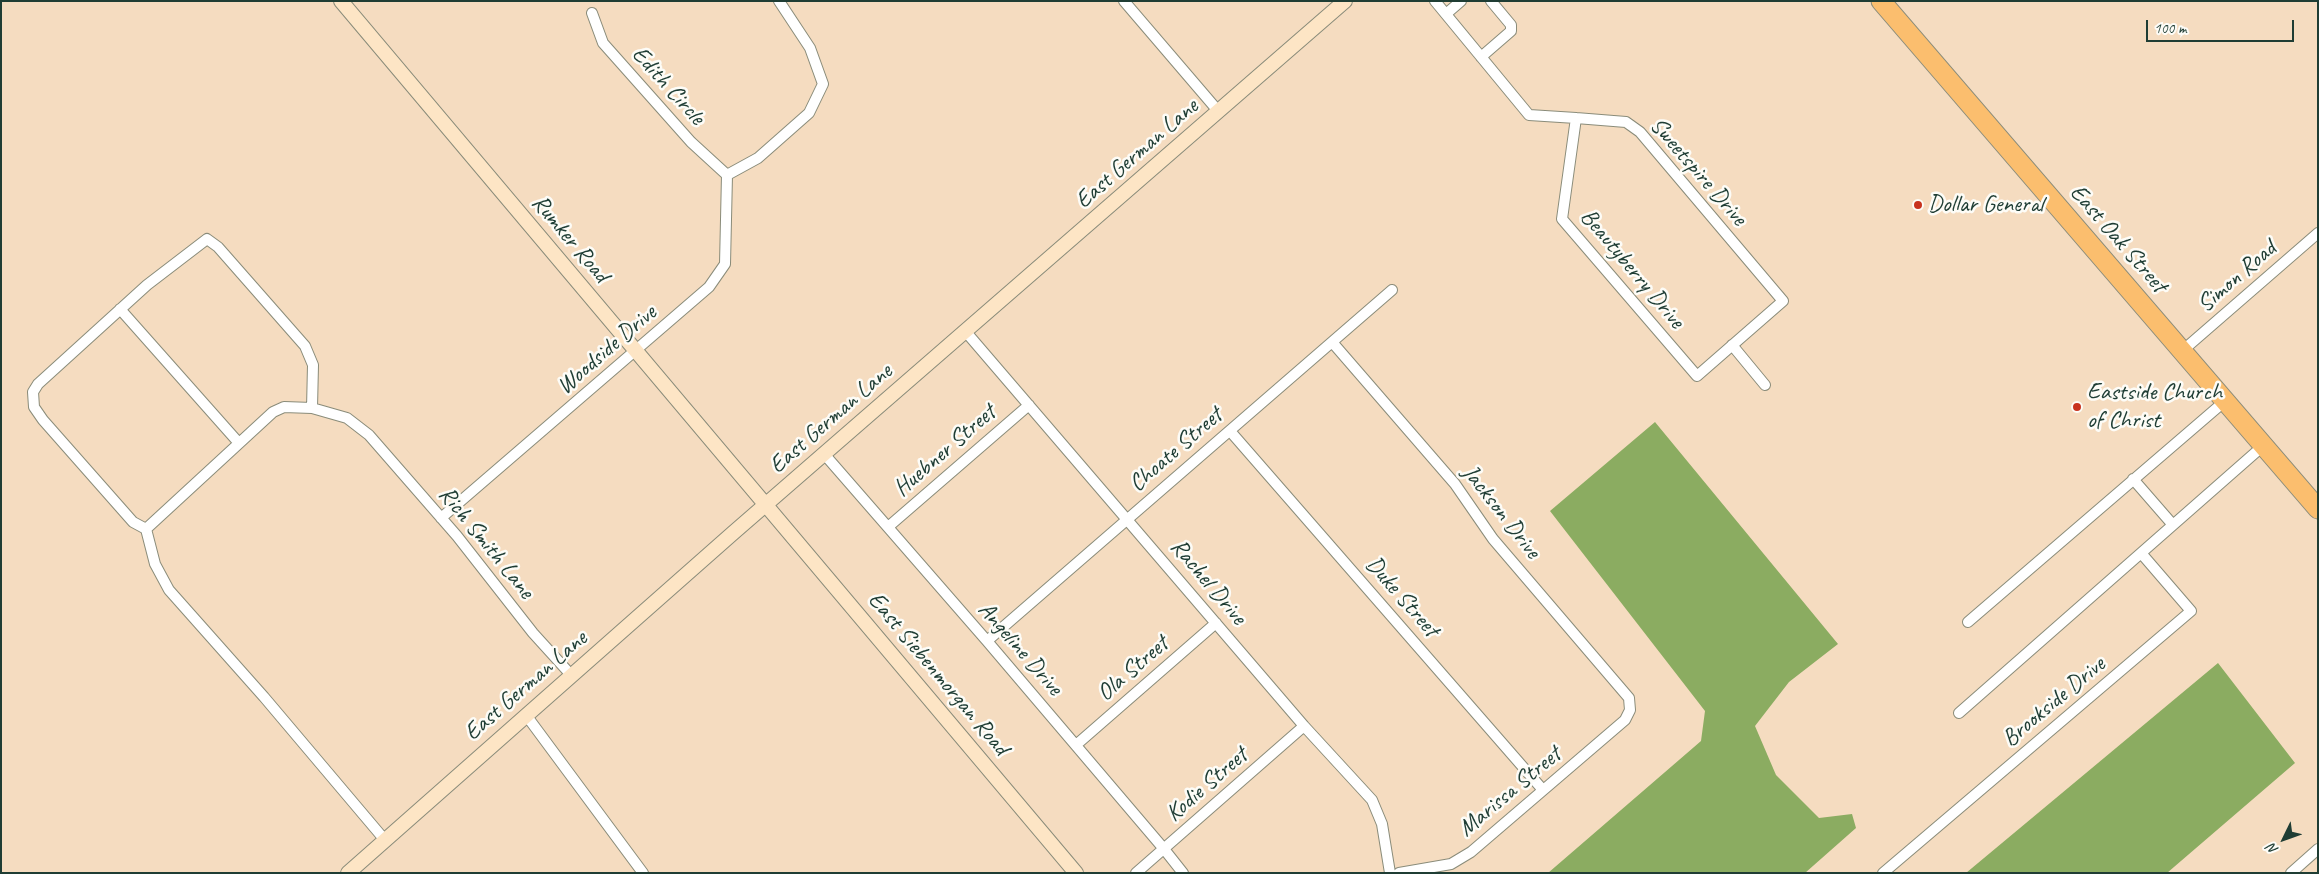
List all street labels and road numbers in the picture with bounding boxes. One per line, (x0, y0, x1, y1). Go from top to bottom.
street label: Edith Circle (625, 41, 711, 131)
street label: East German Lane (1070, 93, 1204, 215)
street label: Sweetspire Drive (1643, 112, 1753, 232)
street label: East Oak Street (2063, 179, 2173, 299)
street label: Rumker Road (525, 189, 615, 289)
street label: Beautyberry Drive (1574, 203, 1690, 335)
street label: Simon Road (2192, 235, 2282, 319)
street label: Woodside Drive (551, 299, 663, 401)
street label: East German Lane (764, 358, 898, 480)
street label: Huebner Street (888, 399, 1002, 503)
street label: Choate Street (1123, 402, 1229, 498)
street label: Jackson Drive (1455, 459, 1547, 565)
street label: Rich Smith Lane (432, 481, 540, 605)
street label: Rachel Drive (1164, 533, 1252, 631)
street label: Duke Street (1359, 551, 1445, 643)
street label: East Siebenmorgan Road (861, 587, 1015, 761)
street label: Angeline Drive (971, 596, 1069, 702)
street label: East German Lane (459, 625, 593, 747)
street label: Ola Street (1091, 630, 1175, 708)
street label: Brookside Drive (1997, 651, 2111, 753)
street label: Marissa Street (1453, 741, 1567, 843)
street label: Kodie Street (1160, 742, 1254, 828)

